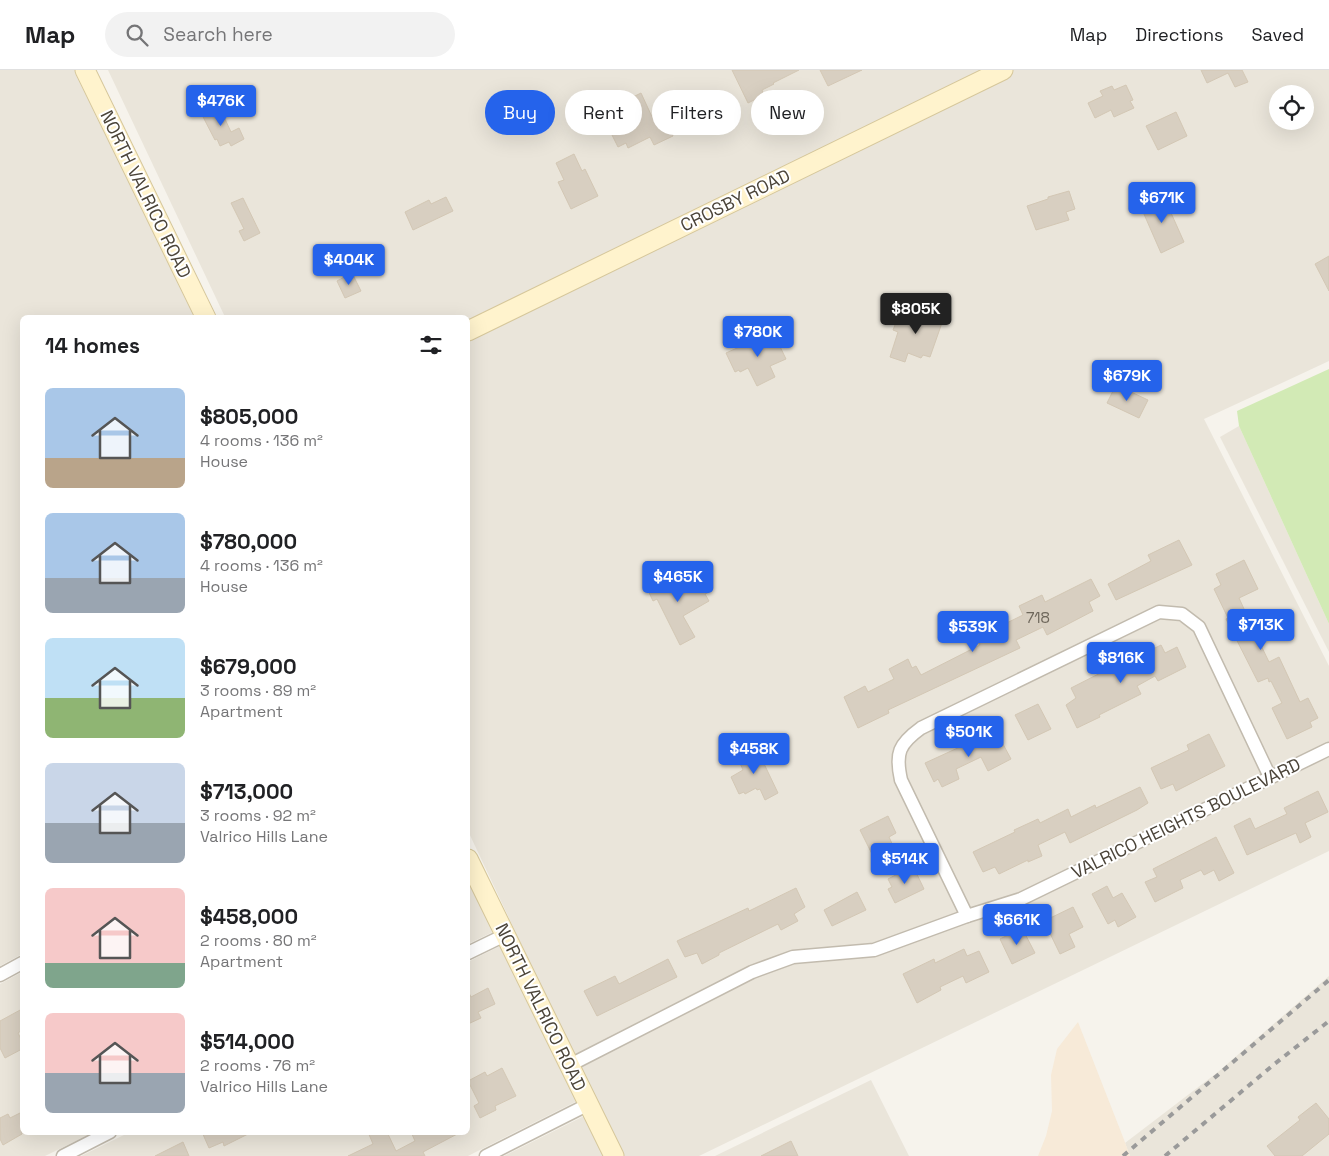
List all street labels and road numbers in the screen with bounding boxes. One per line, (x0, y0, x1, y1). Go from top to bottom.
street label: NORTH VALRICO ROAD (95, 106, 197, 282)
street label: CROSBY ROAD (676, 163, 794, 237)
street label: VALRICO HEIGHTS BOULEVARD (1068, 752, 1304, 884)
street label: NORTH VALRICO ROAD (490, 919, 592, 1095)

